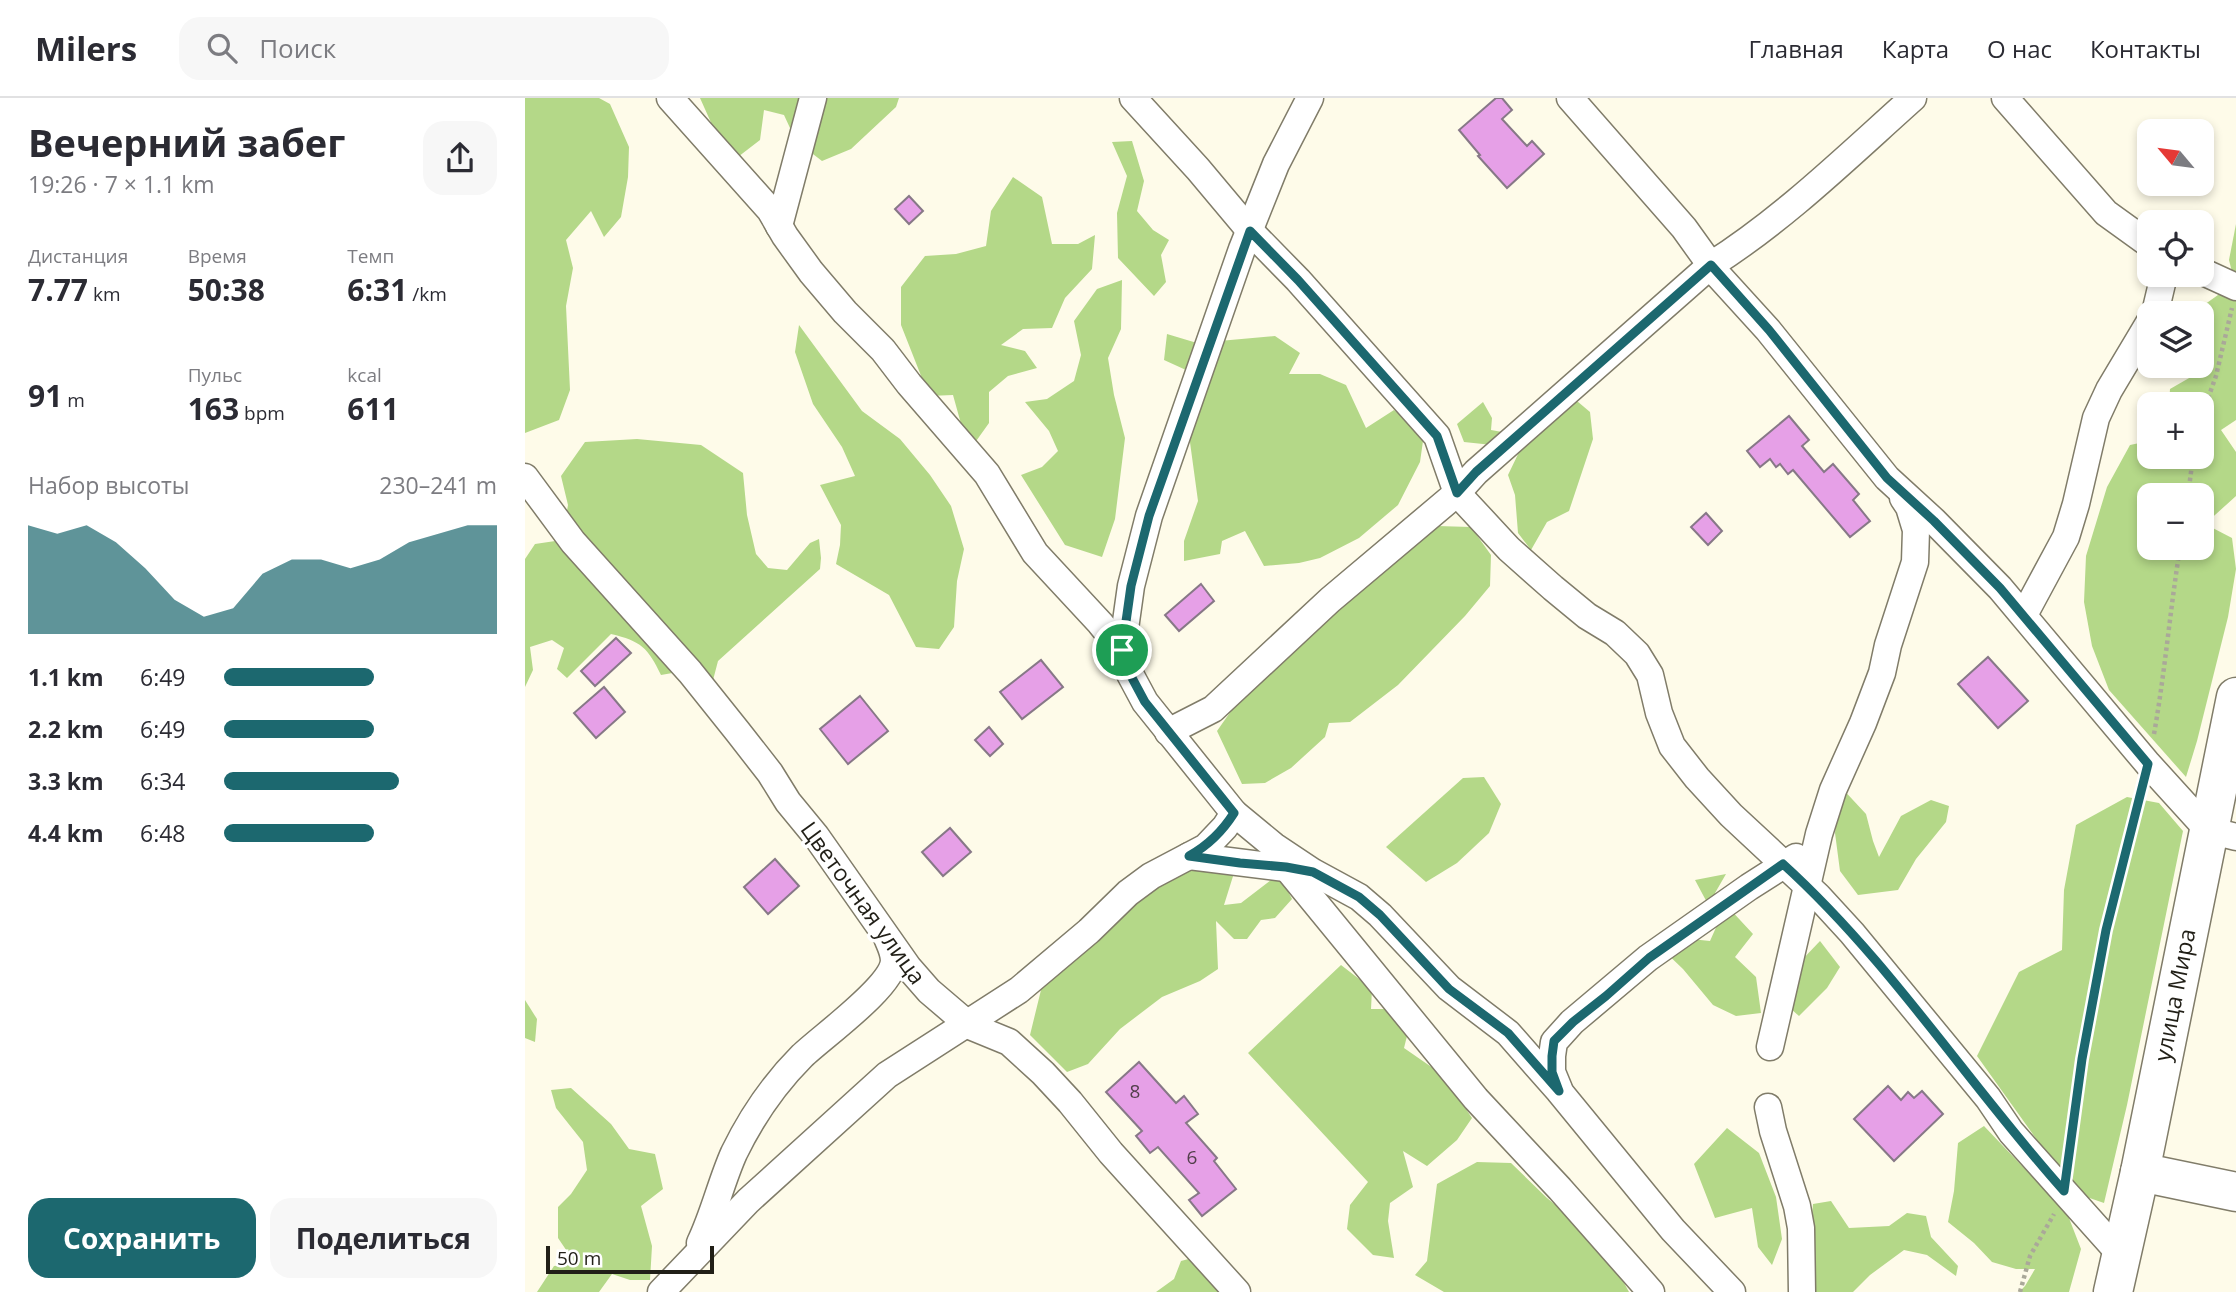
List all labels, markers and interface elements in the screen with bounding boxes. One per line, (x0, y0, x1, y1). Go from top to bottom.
search box (179, 17, 669, 80)
text: Milers (35, 26, 137, 71)
icon: search (203, 29, 241, 67)
text: Поиск (259, 30, 336, 66)
text: Главная (1749, 32, 1844, 65)
text: Карта (1882, 32, 1949, 65)
text: О нас (1987, 32, 2052, 65)
text: Контакты (2090, 32, 2201, 65)
text: Вечерний забег (28, 116, 345, 168)
north arrow (2137, 119, 2214, 196)
map controls (2137, 119, 2214, 560)
button: share (423, 121, 497, 195)
text: 19:26 · 7 × 1.1 km (28, 168, 215, 200)
button: locate (2137, 210, 2214, 287)
text: Дистанция (28, 243, 128, 269)
text: Время (188, 243, 247, 269)
text: Темп (347, 243, 394, 269)
text: 7.77 (28, 269, 88, 310)
text: 50:38 (188, 269, 265, 310)
text: 6:31 (347, 269, 407, 310)
text: km (88, 281, 121, 307)
text: /km (407, 281, 447, 307)
button: layers (2137, 301, 2214, 378)
text: Пульс (188, 362, 242, 388)
text: kcal (347, 362, 382, 388)
text: 91 (28, 375, 62, 416)
text: m (62, 387, 85, 413)
text: 163 (188, 388, 239, 429)
text: 611 (347, 388, 399, 429)
button: + (2137, 392, 2214, 469)
text: bpm (239, 400, 285, 426)
text: Набор высоты (28, 469, 190, 501)
text: 230–241 m (379, 469, 497, 501)
button: − (2137, 483, 2214, 560)
pin (1092, 620, 1152, 680)
icon: arrive (1103, 631, 1141, 669)
text: 1.1 km (28, 661, 104, 693)
text: 6:49 (140, 661, 186, 693)
text: 2.2 km (28, 713, 104, 745)
text: 6:49 (140, 713, 186, 745)
text: 3.3 km (28, 765, 104, 797)
text: 6:34 (140, 765, 186, 797)
street label: Цветочная улица (794, 814, 934, 990)
text: 4.4 km (28, 817, 104, 849)
text: 6:48 (140, 817, 186, 849)
street label: улица Мира (2145, 926, 2203, 1064)
house number: 8 (1130, 1078, 1140, 1104)
house number: 6 (1187, 1144, 1197, 1170)
button: Сохранить (28, 1198, 256, 1278)
button: Поделиться (270, 1198, 497, 1278)
scale bar (546, 1243, 714, 1275)
text: 50 m (557, 1245, 601, 1271)

